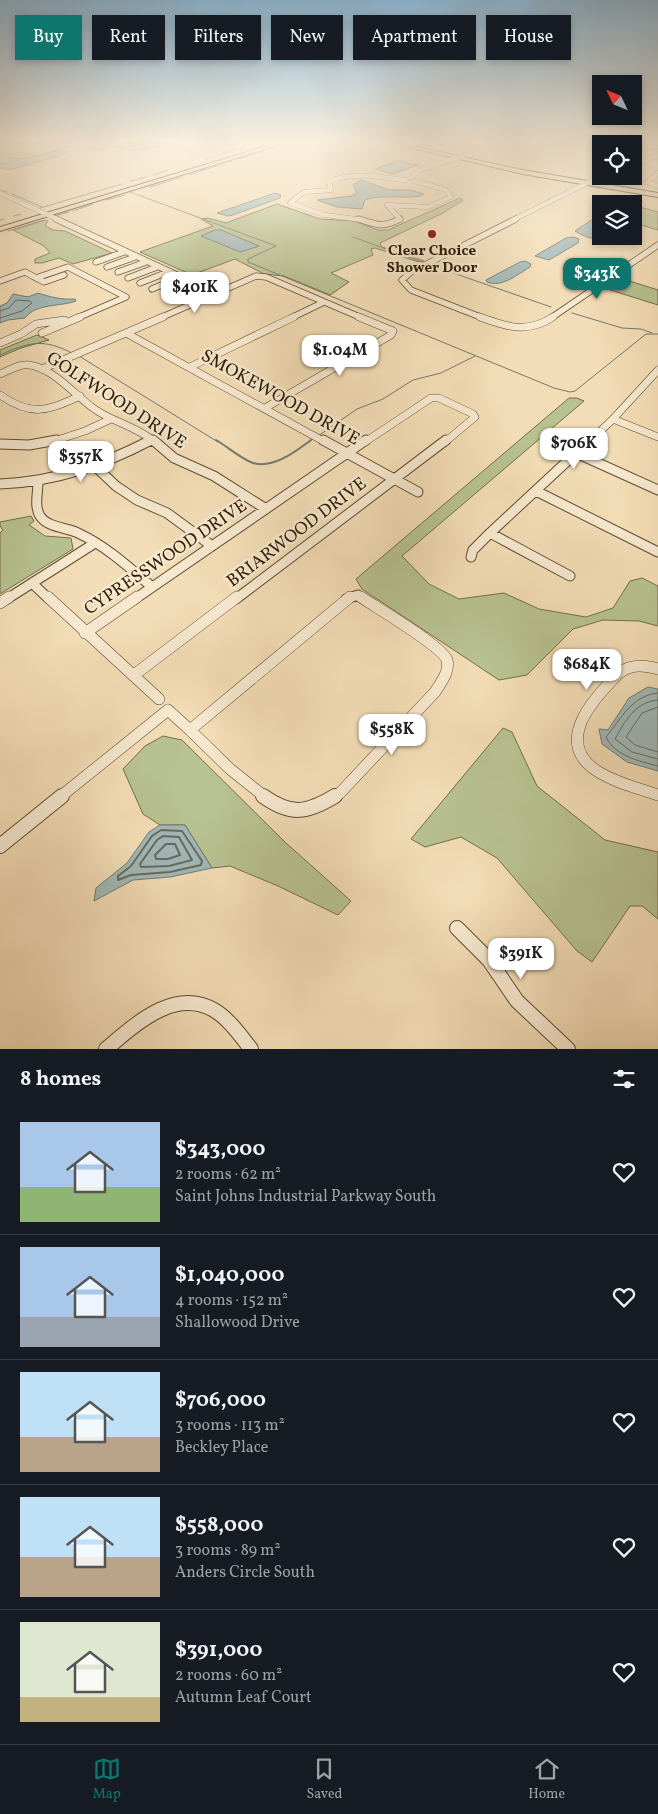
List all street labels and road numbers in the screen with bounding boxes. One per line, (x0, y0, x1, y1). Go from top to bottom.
street label: SMOKEWOOD DRIVE (196, 344, 364, 452)
street label: GOLFWOOD DRIVE (41, 346, 191, 456)
street label: BRIARWOOD DRIVE (222, 472, 372, 594)
street label: CYPRESSWOOD DRIVE (80, 494, 253, 622)

